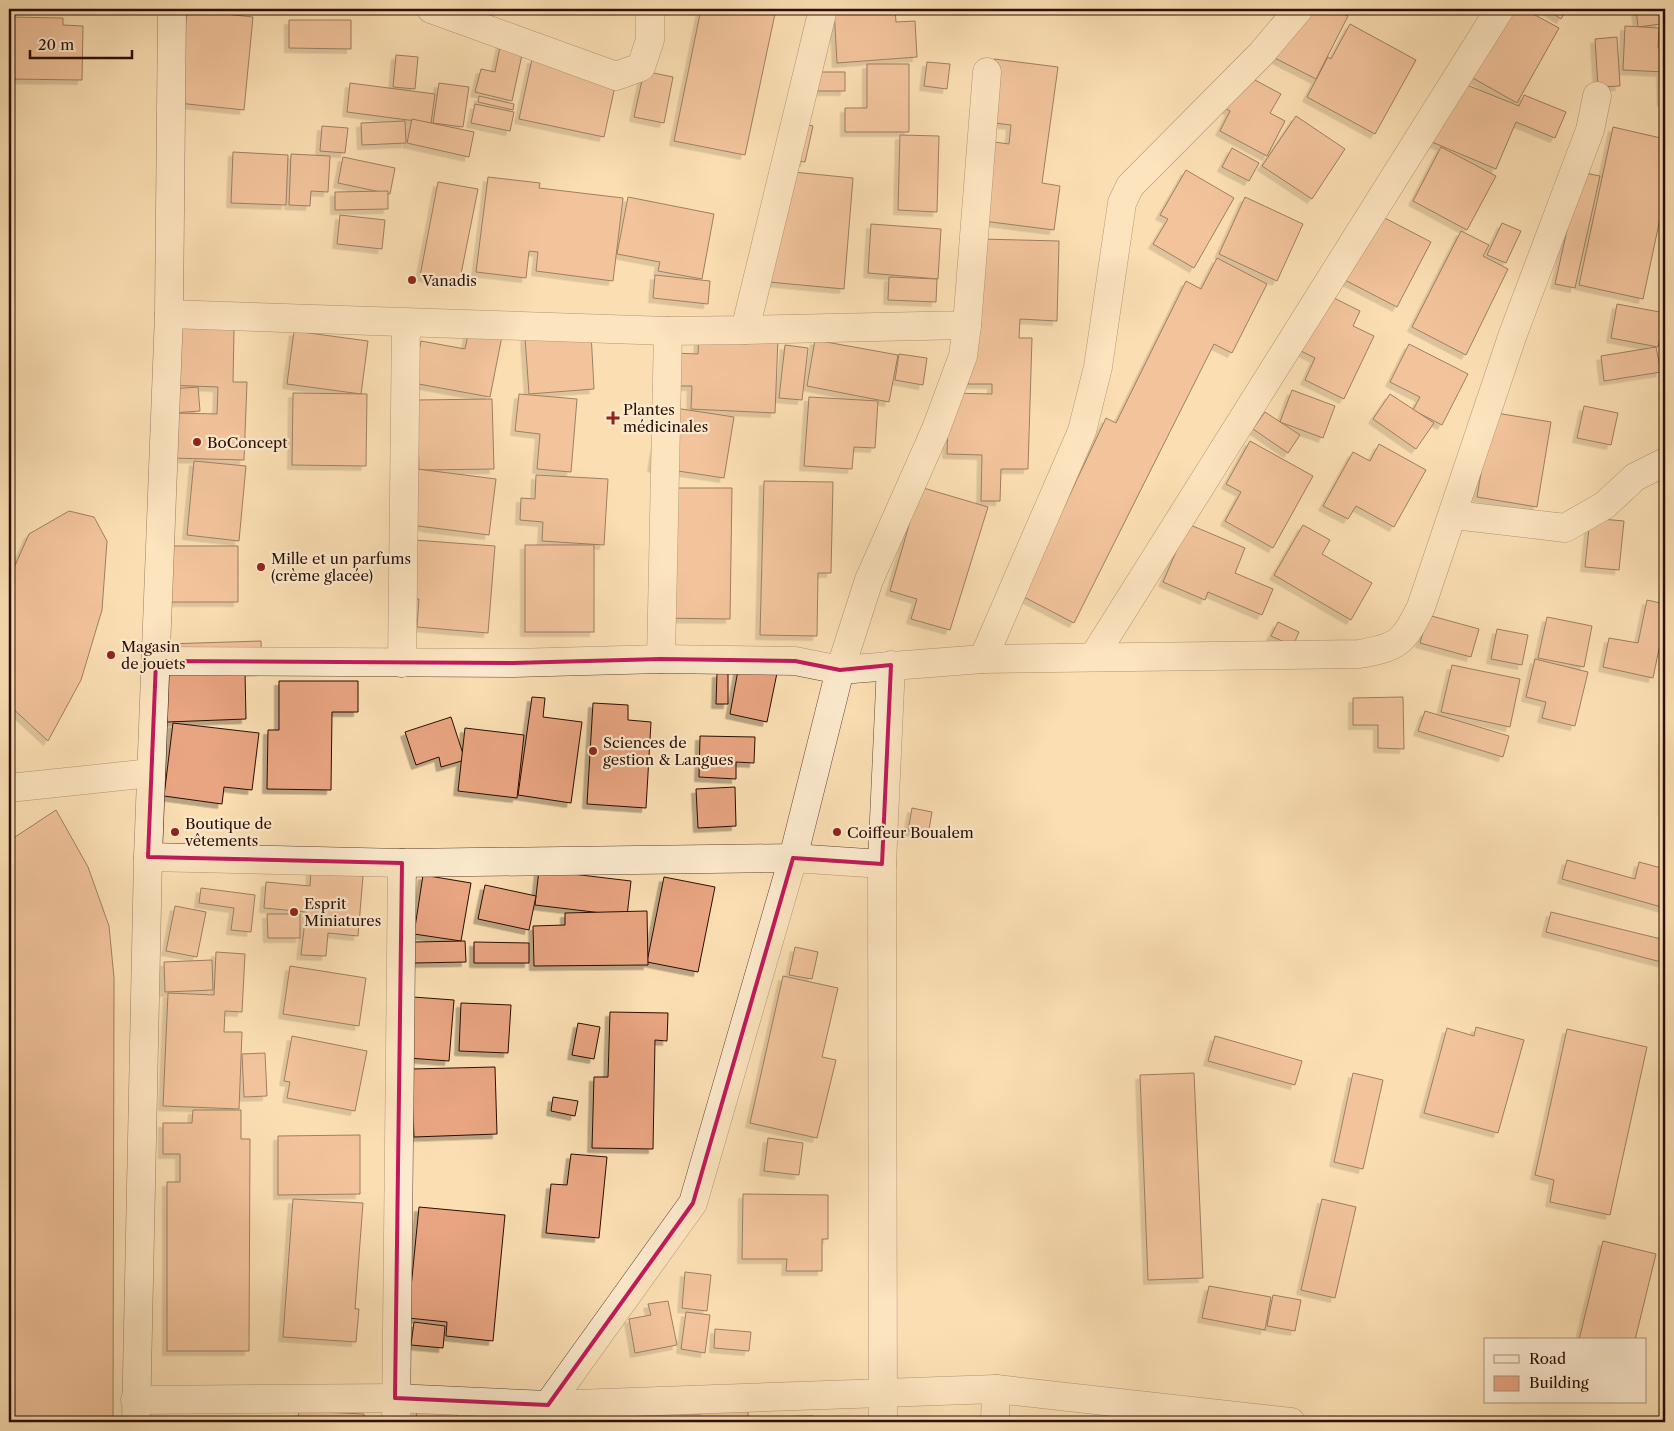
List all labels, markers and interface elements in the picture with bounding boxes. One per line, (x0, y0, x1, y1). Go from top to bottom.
scale bar (30, 28, 132, 60)
text: 20 m (38, 35, 74, 54)
place label: Vanadis (421, 271, 477, 290)
marker: Vanadis (406, 274, 418, 286)
place label: Plantes médicinales (623, 400, 708, 436)
marker: Plantes médicinales (607, 412, 619, 424)
place label: BoConcept (207, 433, 288, 452)
marker: BoConcept (191, 436, 203, 448)
place label: Mille et un parfums (crème glacée) (271, 549, 411, 585)
marker: Mille et un parfums (crème glacée) (255, 561, 267, 573)
place label: Magasin de jouets (121, 637, 185, 673)
marker: Magasin de jouets (105, 649, 117, 661)
place label: Sciences de gestion & Langues (603, 733, 733, 769)
marker: Sciences de gestion & Langues (587, 745, 599, 757)
place label: Boutique de vêtements (184, 814, 272, 850)
place label: Coiffeur Boualem (847, 823, 974, 842)
marker: Boutique de vêtements (169, 826, 181, 838)
marker: Coiffeur Boualem (831, 826, 843, 838)
place label: Esprit Miniatures (304, 894, 381, 930)
marker: Esprit Miniatures (288, 906, 300, 918)
legend (1484, 1338, 1646, 1404)
text: Road (1529, 1349, 1566, 1368)
text: Building (1529, 1373, 1589, 1392)

